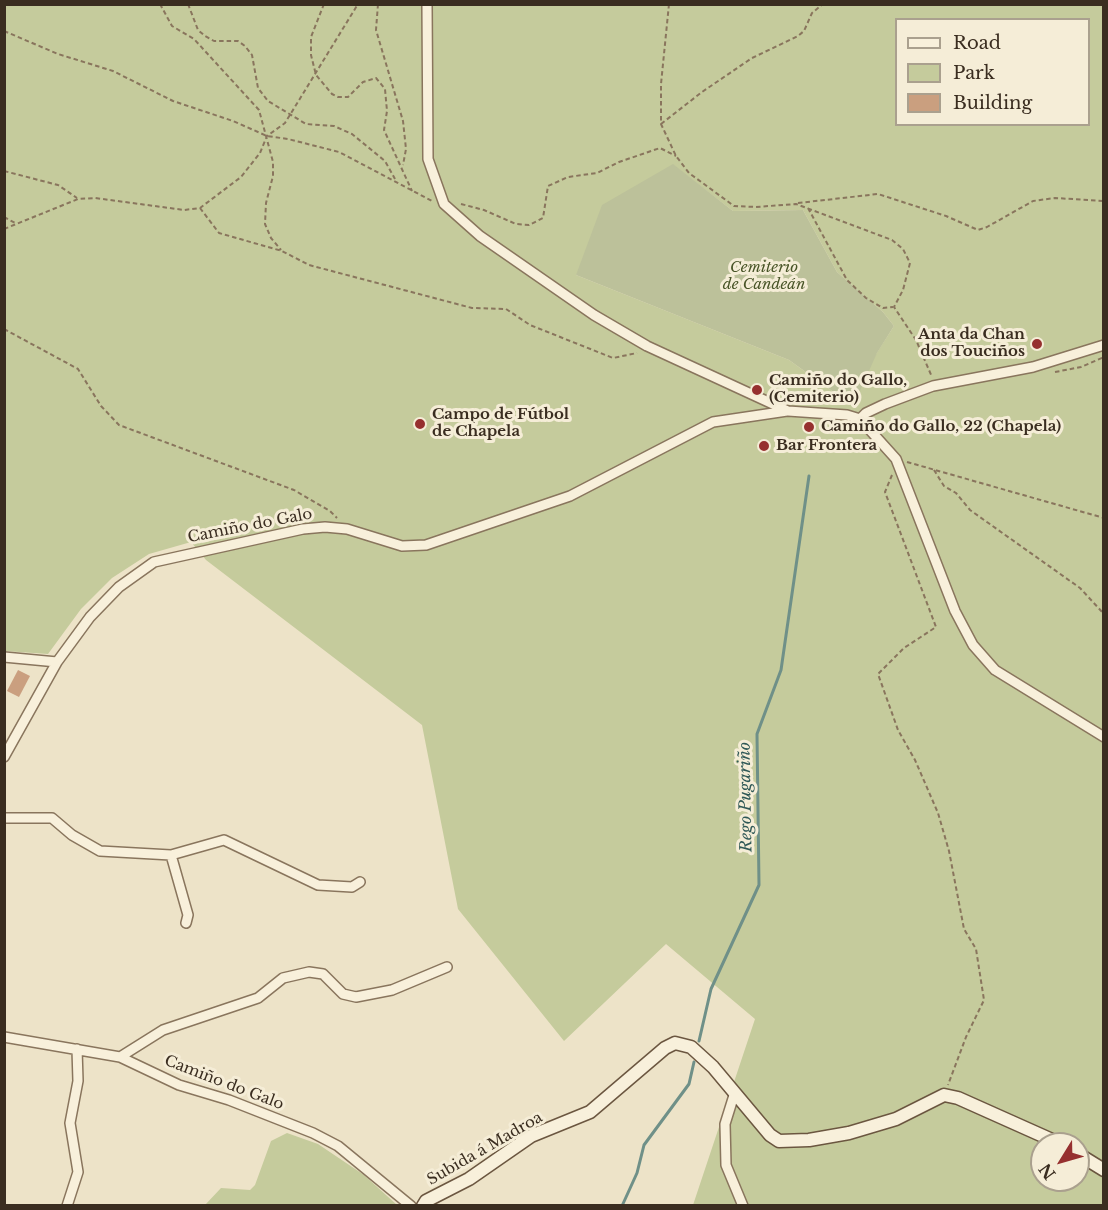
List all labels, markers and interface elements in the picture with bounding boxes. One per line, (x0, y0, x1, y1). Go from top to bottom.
legend (895, 18, 1090, 126)
text: Road (953, 32, 1001, 54)
text: Park (953, 62, 995, 84)
text: Building (953, 92, 1032, 114)
park label: Cemiterio de Candeán (723, 259, 805, 294)
place label: Anta da Chan dos Touciños (918, 326, 1025, 361)
marker: Anta da Chan dos Touciños (1030, 337, 1044, 351)
place label: Camiño do Gallo, (Cemiterio) (769, 372, 907, 407)
marker: Camiño do Gallo, (Cemiterio) (750, 383, 764, 397)
place label: Campo de Fútbol de Chapela (432, 406, 569, 441)
marker: Campo de Fútbol de Chapela (413, 417, 427, 431)
place label: Camiño do Gallo, 22 (Chapela) (821, 418, 1061, 436)
marker: Camiño do Gallo, 22 (Chapela) (802, 420, 816, 434)
place label: Bar Frontera (776, 437, 877, 455)
marker: Bar Frontera (757, 439, 771, 453)
street label: Camiño do Galo (186, 505, 314, 547)
water label: Rego Pugariño (735, 742, 757, 852)
street label: Camiño do Galo (162, 1052, 286, 1114)
street label: Subida á Madroa (424, 1109, 546, 1189)
north arrow (1030, 1132, 1090, 1192)
text: N (1035, 1160, 1060, 1184)

